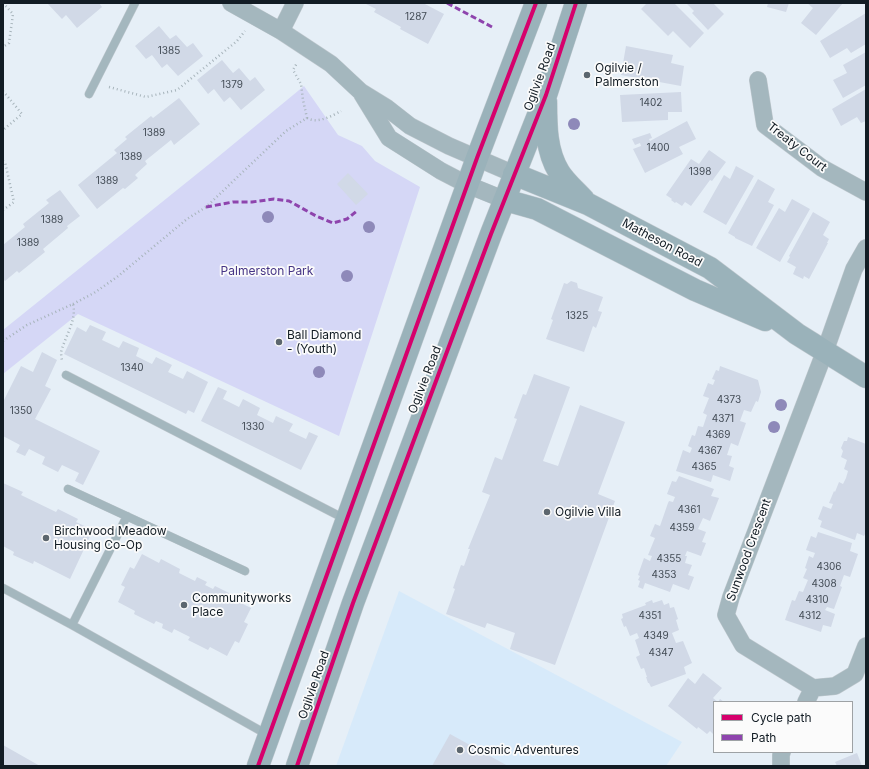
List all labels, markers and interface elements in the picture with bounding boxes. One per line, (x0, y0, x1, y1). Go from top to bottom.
house number: 1287 (405, 11, 427, 23)
street label: Ogilvie Road (521, 41, 559, 113)
house number: 1385 (158, 45, 180, 57)
place label: Ogilvie / Palmerston (595, 61, 659, 89)
marker: Ogilvie / Palmerston (582, 70, 592, 80)
house number: 1379 (221, 79, 243, 91)
house number: 1402 (640, 97, 662, 109)
street label: Treaty Court (765, 119, 829, 175)
house number: 1389 (143, 127, 165, 139)
house number: 1400 (646, 142, 670, 154)
house number: 1389 (120, 151, 142, 163)
house number: 1398 (689, 166, 711, 178)
house number: 1389 (96, 175, 118, 187)
house number: 1389 (41, 214, 63, 226)
street label: Matheson Road (620, 216, 704, 270)
house number: 1389 (17, 237, 39, 249)
park label: Palmerston Park (221, 264, 313, 278)
house number: 1325 (566, 310, 588, 322)
place label: Ball Diamond - (Youth) (287, 328, 361, 356)
marker: Ball Diamond - (Youth) (274, 337, 284, 347)
street label: Ogilvie Road (405, 344, 445, 416)
house number: 1340 (120, 362, 144, 374)
house number: 4373 (717, 394, 741, 406)
house number: 1350 (10, 405, 32, 417)
house number: 4371 (712, 413, 734, 425)
house number: 1330 (242, 421, 264, 433)
house number: 4369 (705, 429, 731, 441)
house number: 4367 (698, 445, 722, 457)
house number: 4365 (692, 461, 716, 473)
street label: Sunwood Crescent (724, 497, 774, 603)
house number: 4361 (678, 504, 700, 516)
place label: Ogilvie Villa (555, 505, 621, 519)
marker: Ogilvie Villa (542, 507, 552, 517)
house number: 4359 (670, 522, 694, 534)
place label: Birchwood Meadow Housing Co-Op (54, 524, 167, 552)
marker: Birchwood Meadow Housing Co-Op (41, 533, 51, 543)
house number: 4355 (657, 553, 681, 565)
house number: 4306 (816, 561, 842, 573)
house number: 4353 (652, 569, 676, 581)
house number: 4308 (811, 578, 837, 590)
place label: Communityworks Place (192, 591, 291, 619)
house number: 4310 (805, 594, 829, 606)
marker: Communityworks Place (179, 600, 189, 610)
house number: 4351 (639, 610, 661, 622)
house number: 4312 (799, 610, 821, 622)
house number: 4349 (643, 630, 669, 642)
house number: 4347 (649, 647, 673, 659)
street label: Ogilvie Road (296, 649, 332, 721)
legend (713, 701, 853, 753)
text: Cycle path (751, 710, 812, 725)
text: Path (751, 730, 776, 745)
place label: Cosmic Adventures (468, 743, 579, 757)
marker: Cosmic Adventures (455, 745, 465, 755)

